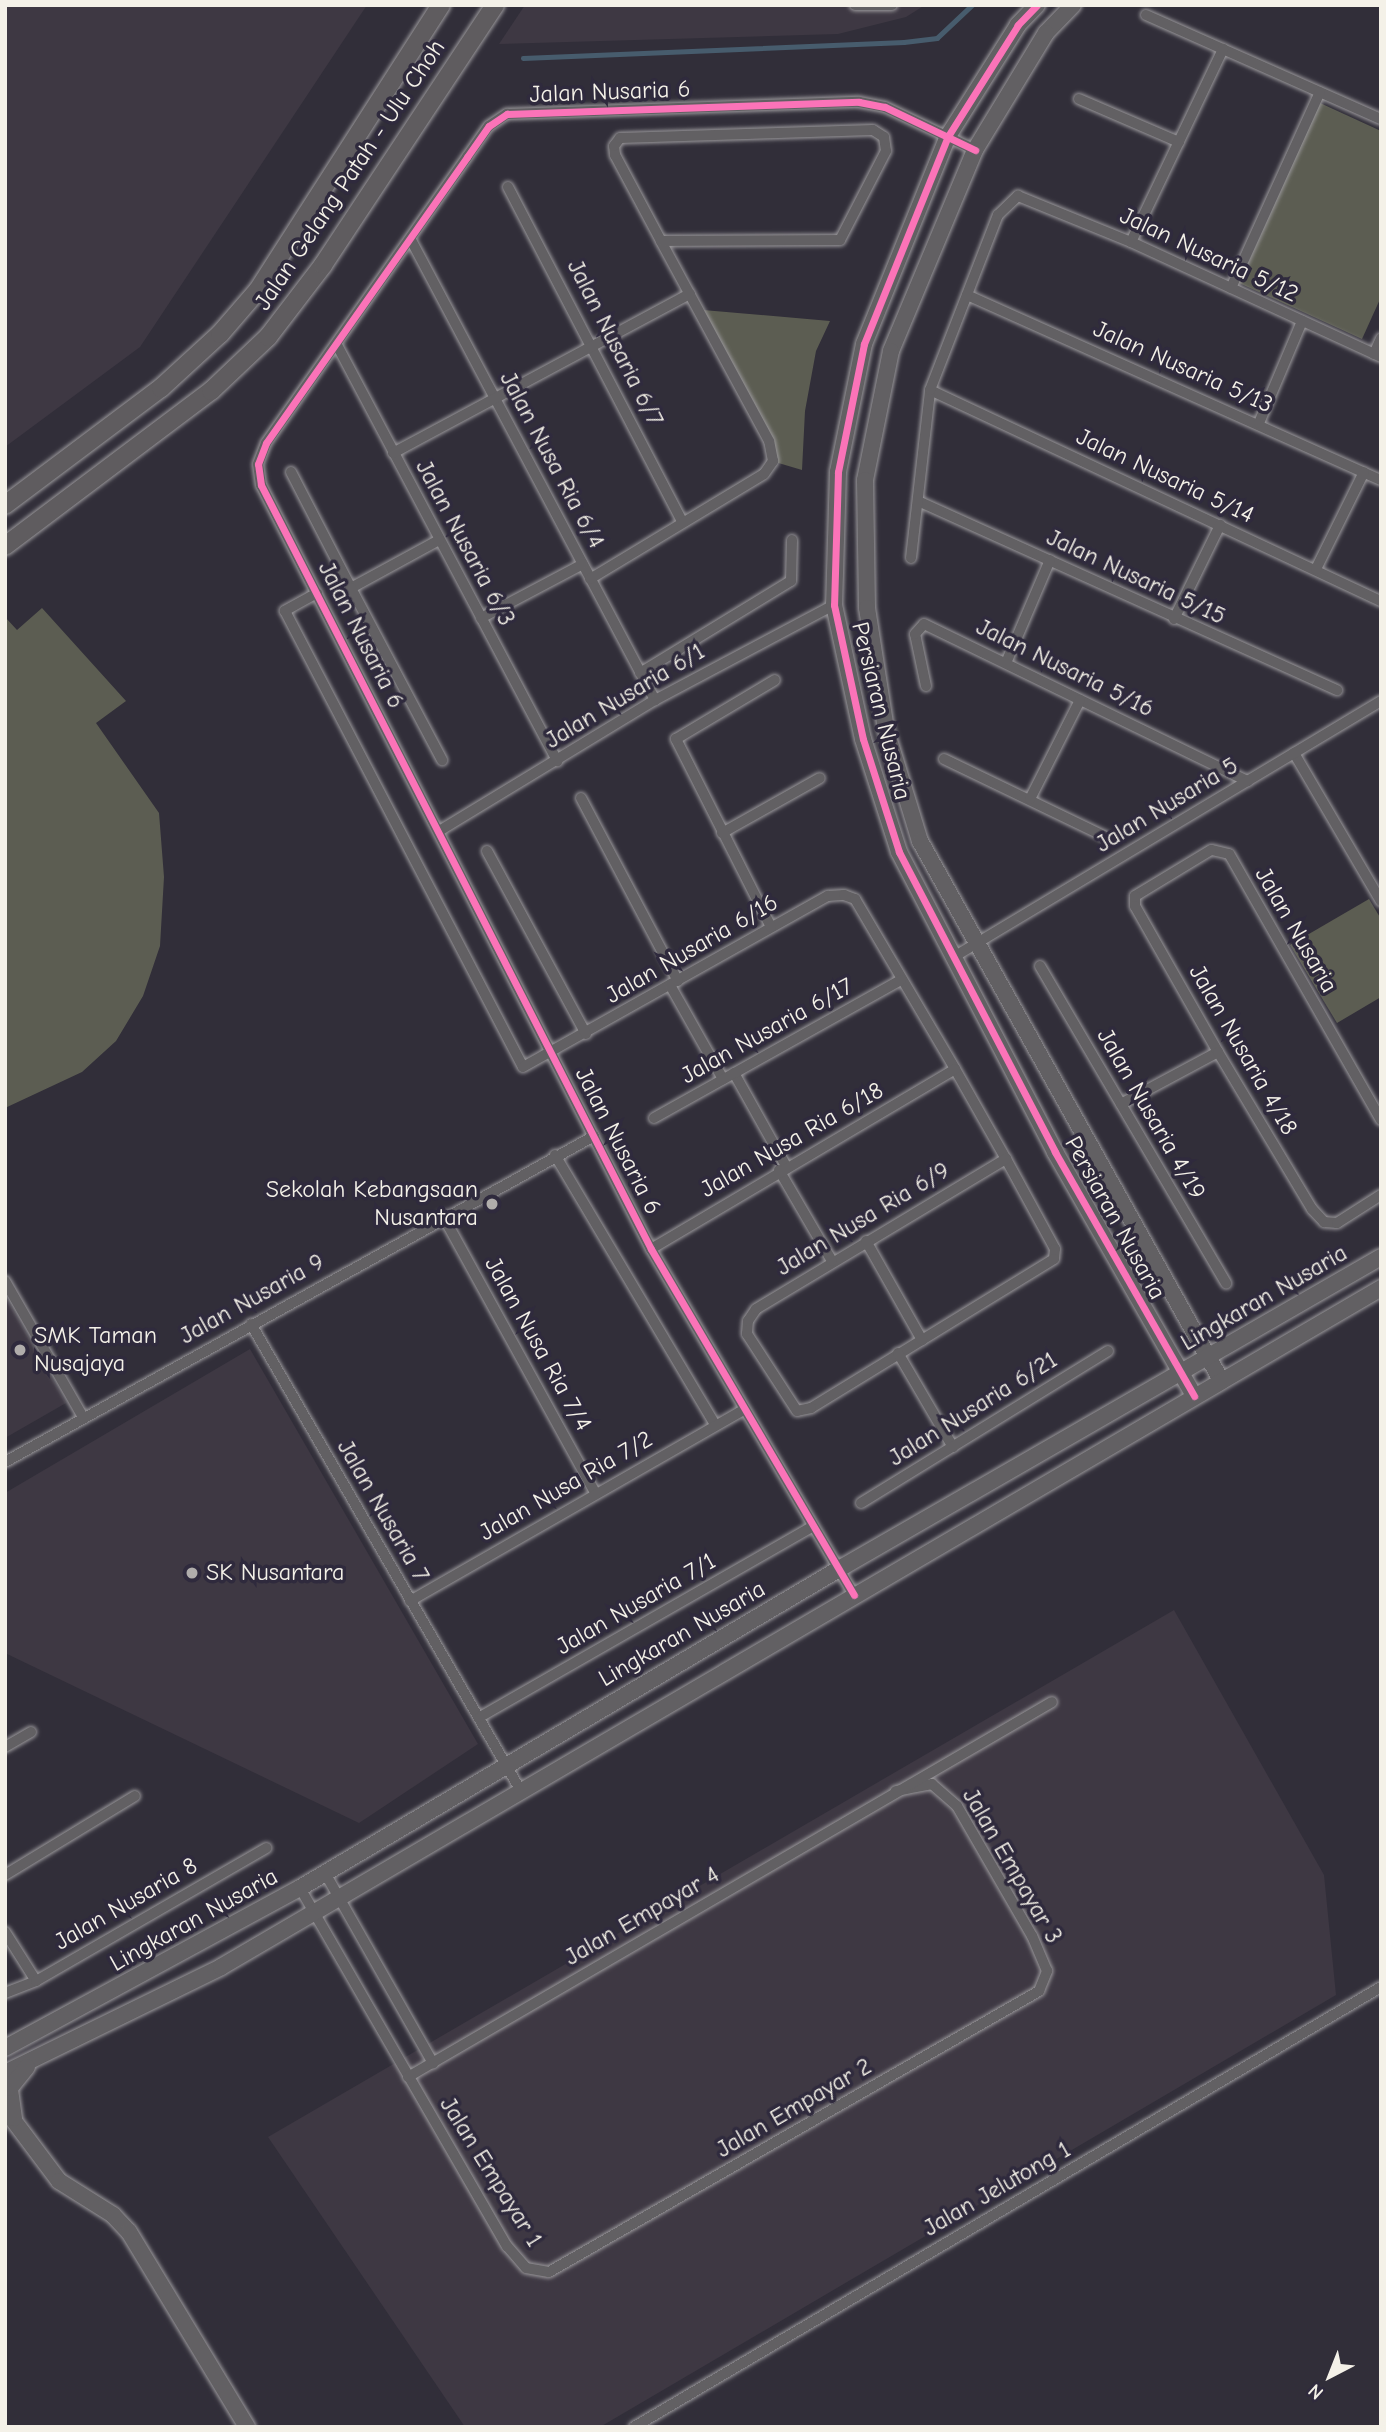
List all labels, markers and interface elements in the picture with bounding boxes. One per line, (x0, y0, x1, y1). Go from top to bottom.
street label: Jalan Gelang Patah - Ulu Choh (248, 34, 452, 316)
street label: Jalan Nusaria 6 (529, 75, 691, 109)
street label: Jalan Nusaria 5/12 (1115, 201, 1303, 309)
street label: Jalan Nusaria 6/7 (561, 255, 669, 431)
street label: Jalan Nusaria 5/13 (1089, 315, 1277, 419)
street label: Jalan Nusa Ria 6/4 (493, 367, 611, 553)
street label: Jalan Nusaria 5/14 (1072, 422, 1258, 530)
street label: Jalan Nusaria 6/3 (409, 455, 521, 631)
street label: Jalan Nusaria 5/15 (1042, 523, 1230, 631)
street label: Jalan Nusaria 6 (312, 557, 410, 713)
street label: Jalan Nusaria 5/16 (972, 613, 1158, 723)
street label: Persiaran Nusaria (845, 619, 917, 803)
street label: Jalan Nusaria 6/1 (540, 637, 710, 755)
street label: Jalan Nusaria 5 (1091, 751, 1243, 859)
street label: Jalan Nusaria (1249, 862, 1343, 998)
street label: Jalan Nusaria 6/16 (601, 888, 783, 1010)
street label: Jalan Nusaria 4/18 (1183, 960, 1303, 1140)
street label: Jalan Nusaria 6/17 (676, 972, 858, 1090)
street label: Jalan Nusaria 4/19 (1090, 1024, 1212, 1204)
street label: Jalan Nusaria 6 (569, 1063, 667, 1219)
street label: Jalan Nusa Ria 6/18 (696, 1076, 888, 1204)
street label: Persiaran Nusaria (1058, 1131, 1172, 1305)
street label: Jalan Nusa Ria 6/9 (771, 1156, 955, 1282)
place label: Sekolah Kebangsaan Nusantara (266, 1176, 478, 1232)
marker: Sekolah Kebangsaan Nusantara (484, 1196, 500, 1212)
street label: Lingkaran Nusaria (1176, 1239, 1352, 1357)
street label: Jalan Nusaria 9 (175, 1247, 329, 1351)
street label: Jalan Nusa Ria 7/4 (478, 1252, 598, 1436)
place label: SMK Taman Nusajaya (34, 1322, 157, 1378)
marker: SMK Taman Nusajaya (12, 1342, 28, 1358)
street label: Jalan Nusaria 6/21 (883, 1346, 1063, 1472)
street label: Jalan Nusa Ria 7/2 (474, 1425, 658, 1547)
street label: Jalan Nusaria 7 (331, 1435, 435, 1587)
street label: Jalan Nusaria 7/1 (551, 1547, 721, 1661)
place label: SK Nusantara (206, 1559, 344, 1587)
marker: SK Nusantara (184, 1565, 200, 1581)
street label: Lingkaran Nusaria (594, 1575, 770, 1693)
street label: Jalan Empayar 3 (956, 1783, 1068, 1949)
street label: Jalan Nusaria 8 (49, 1851, 203, 1957)
street label: Jalan Empayar 4 (560, 1860, 724, 1972)
street label: Lingkaran Nusaria (105, 1862, 283, 1978)
street label: Jalan Empayar 2 (711, 2052, 877, 2164)
street label: Jalan Empayar 1 (433, 2092, 549, 2252)
street label: Jalan Jelutong 1 (918, 2135, 1076, 2243)
north arrow (1295, 2341, 1365, 2411)
text: N (1304, 2379, 1328, 2404)

